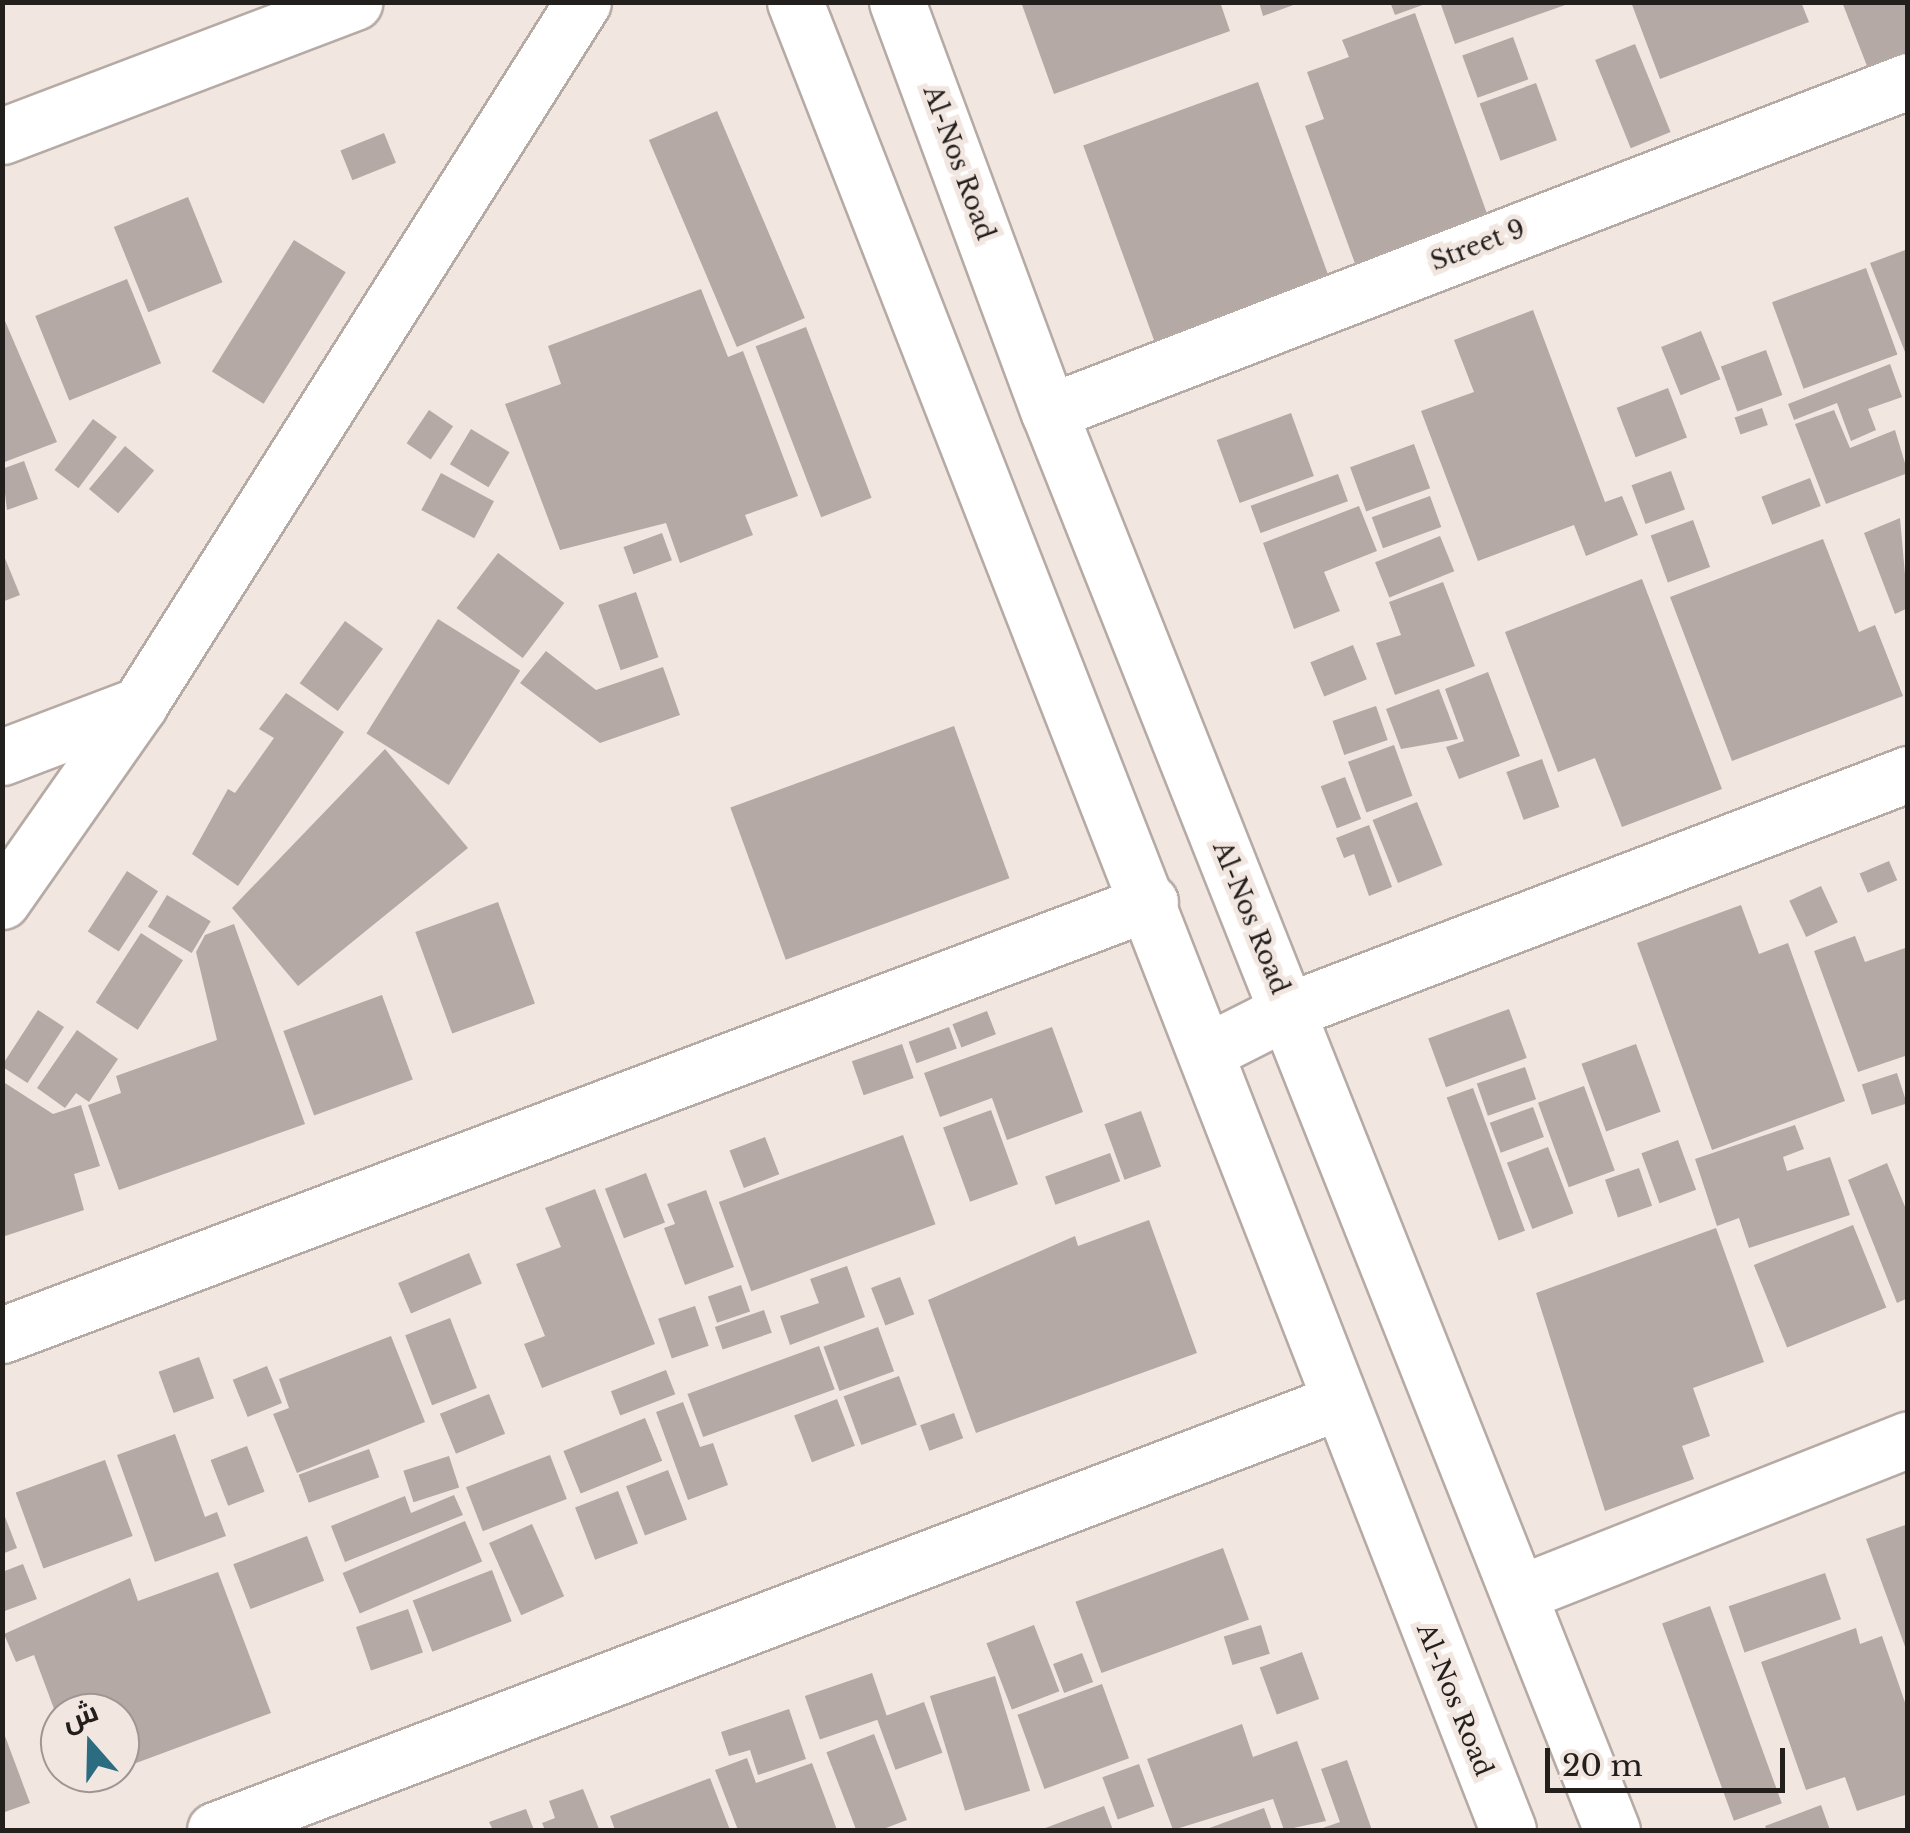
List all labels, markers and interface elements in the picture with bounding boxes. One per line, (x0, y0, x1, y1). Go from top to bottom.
street label: Al-Nos Road (916, 82, 1000, 244)
street label: Street 9 (1427, 214, 1529, 278)
street label: Al-Nos Road (1206, 837, 1294, 999)
street label: Al-Nos Road (1410, 1619, 1498, 1781)
north arrow (40, 1693, 140, 1793)
text: ش (57, 1694, 103, 1739)
scale bar (1550, 1728, 1790, 1790)
text: 20 m (1562, 1747, 1643, 1784)

